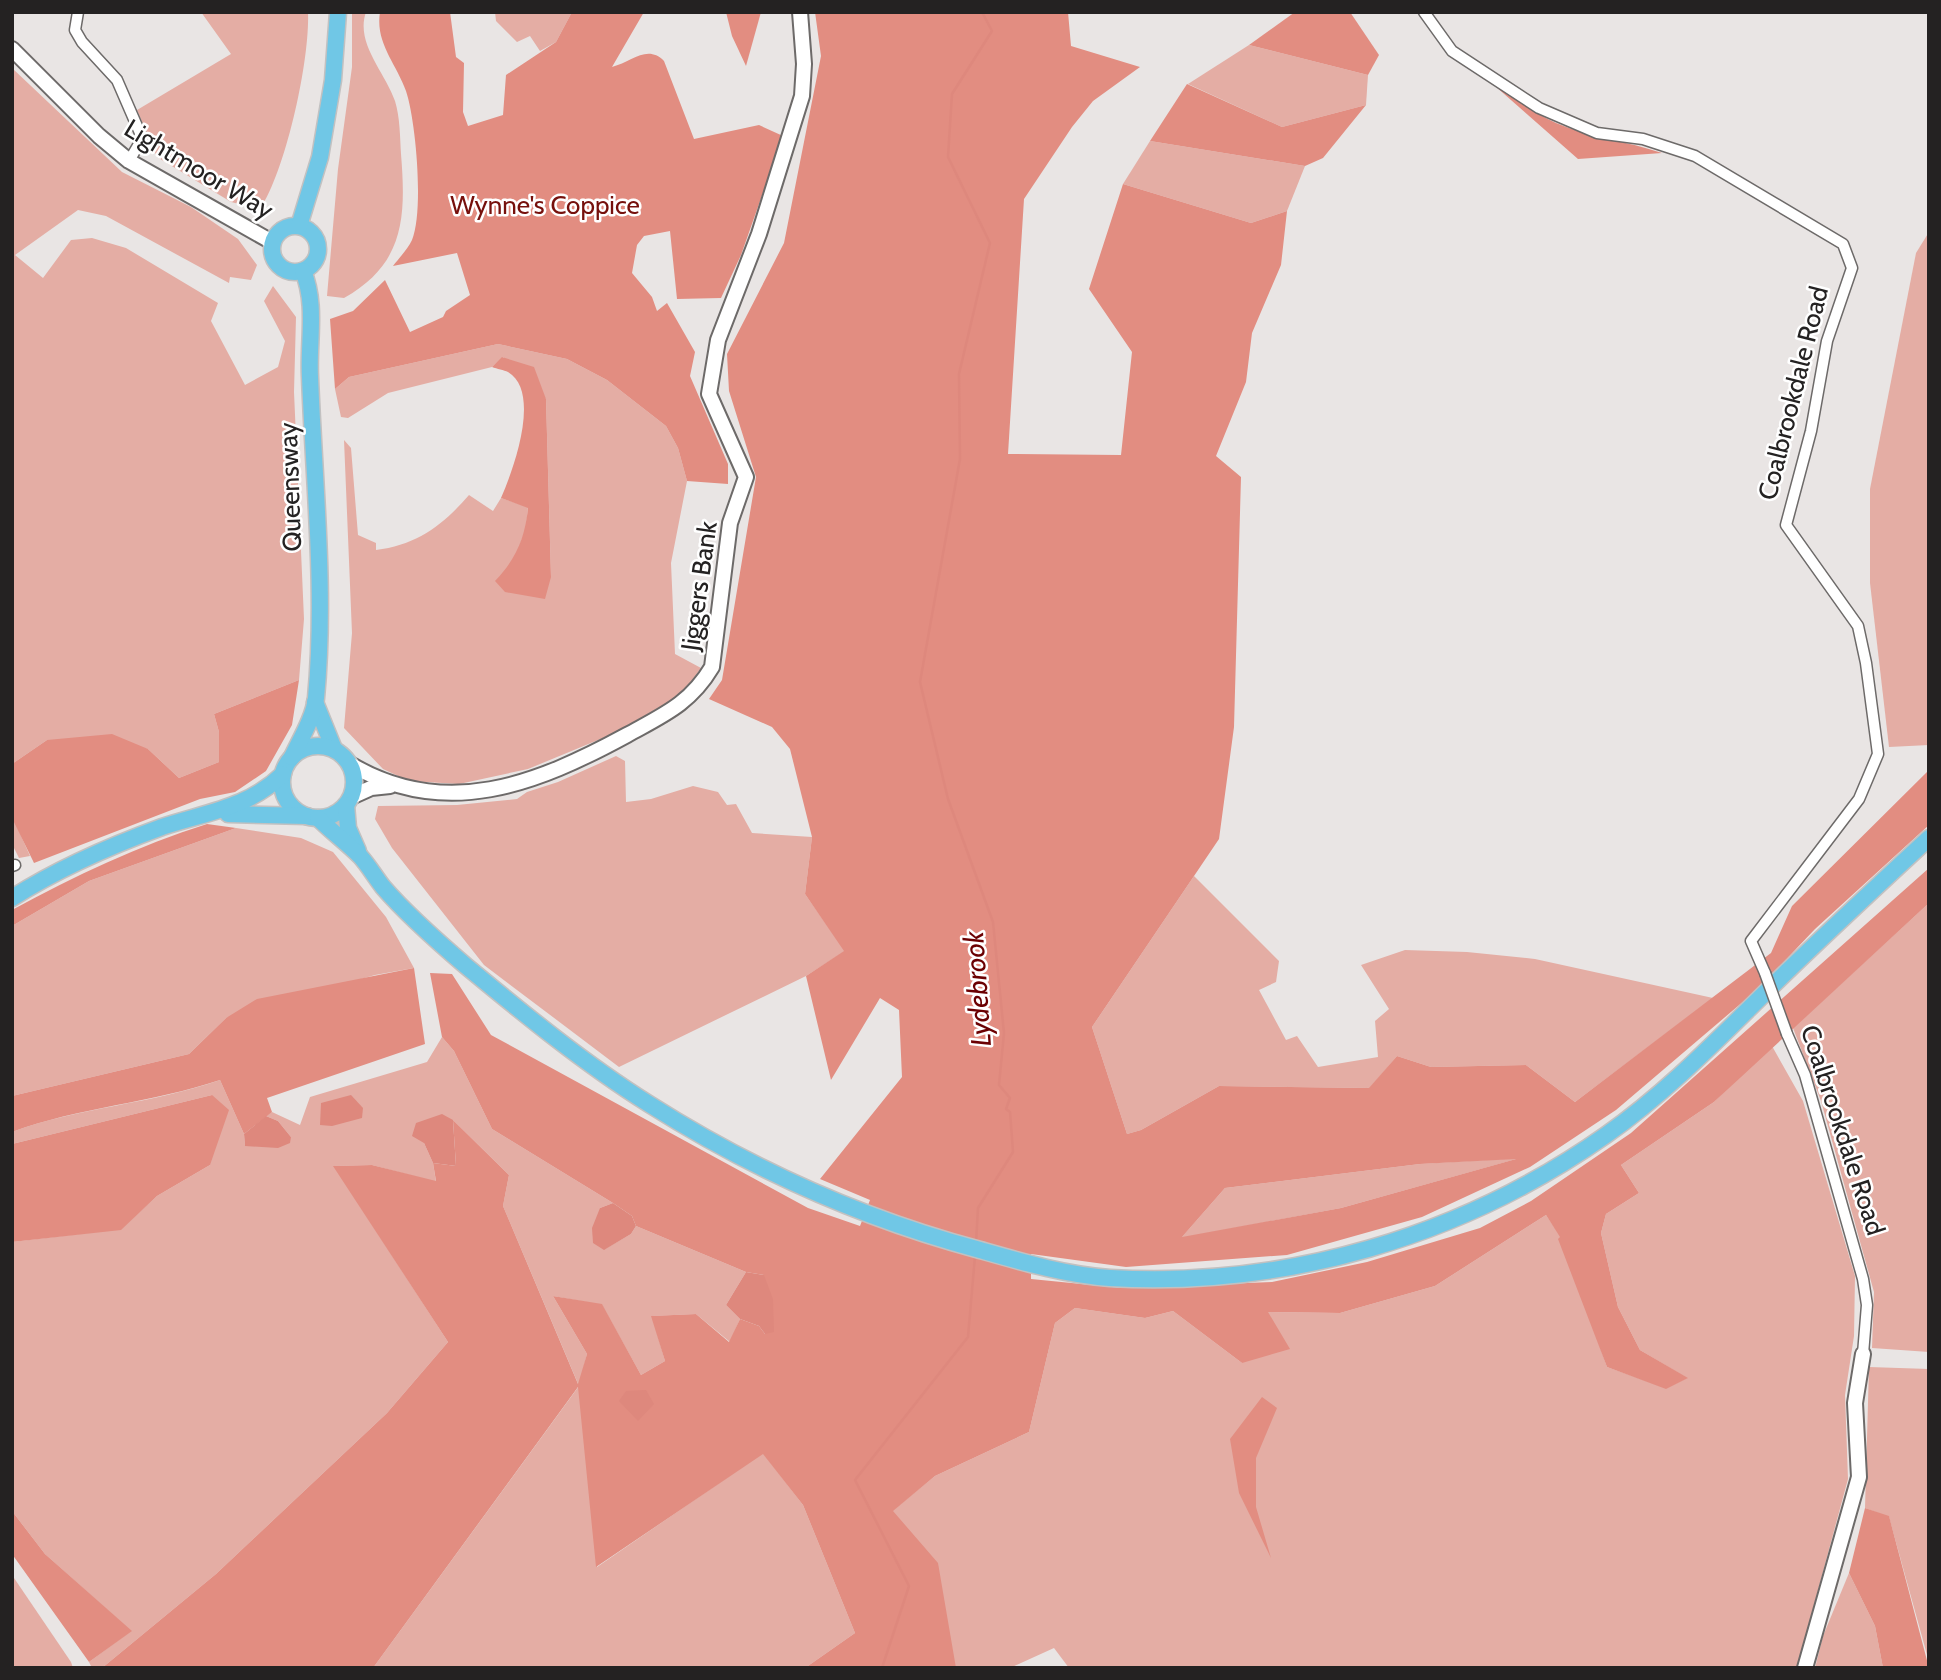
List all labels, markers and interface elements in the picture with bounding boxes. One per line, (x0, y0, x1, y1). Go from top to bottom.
street label: Lightmoor Way (119, 112, 279, 226)
park label: Wynne's Coppice (450, 189, 640, 221)
street label: Coalbrookdale Road (1751, 283, 1835, 503)
street label: Queensway (272, 422, 308, 552)
street label: Jiggers Bank (674, 519, 724, 654)
water label: Lydebrook (956, 929, 998, 1048)
street label: Coalbrookdale Road (1794, 1021, 1892, 1239)

